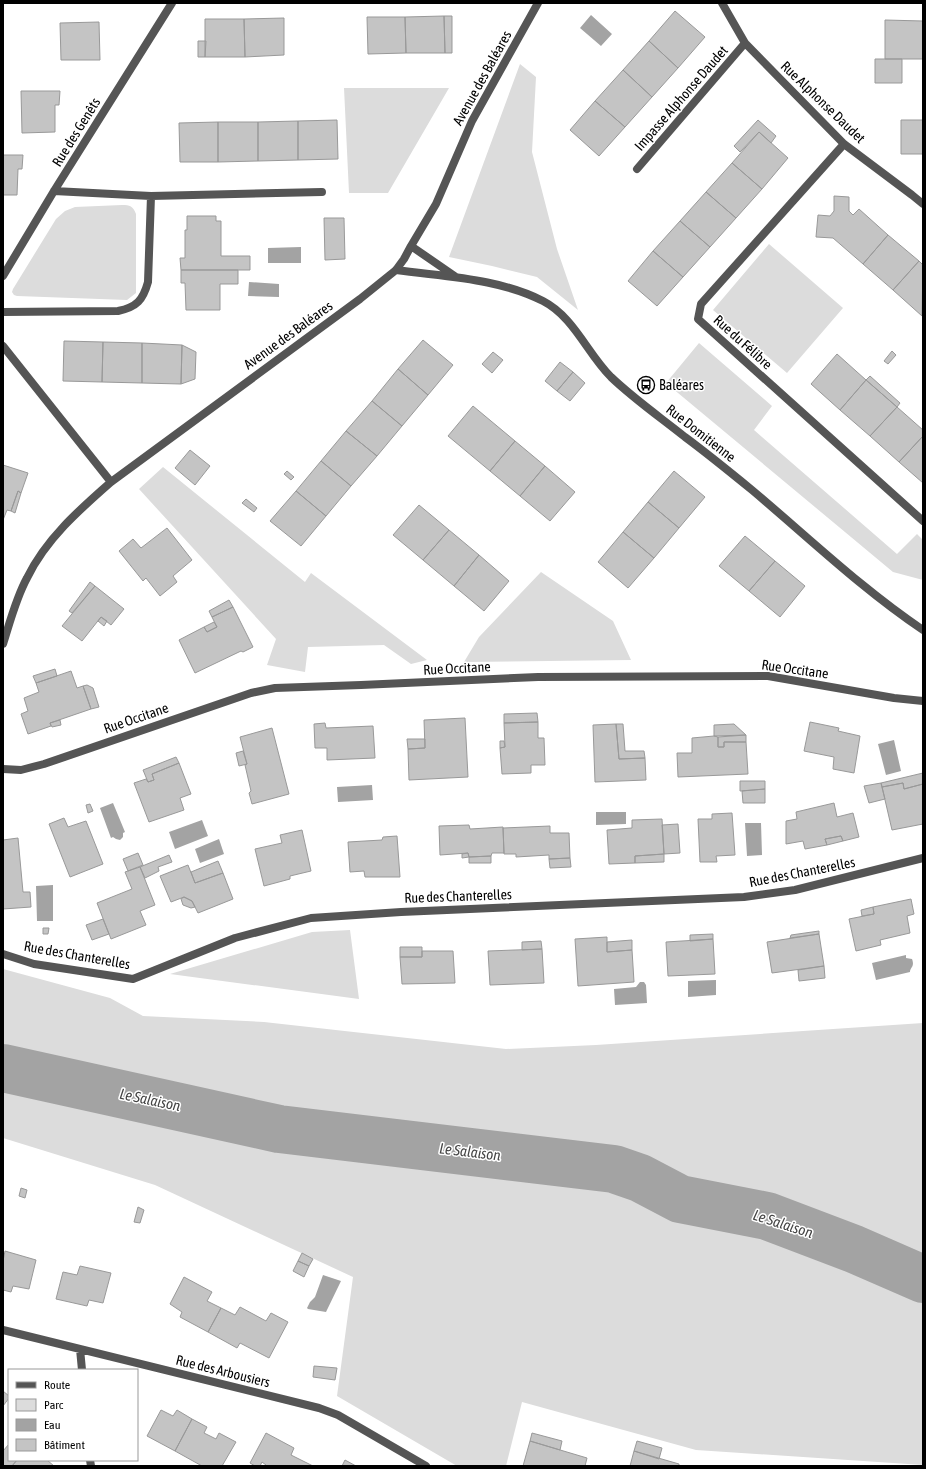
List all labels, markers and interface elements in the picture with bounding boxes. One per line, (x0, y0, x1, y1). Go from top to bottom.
street label: Avenue des Baléares (449, 28, 515, 128)
street label: Impasse Alphonse Daudet (631, 42, 731, 154)
street label: Rue Alphonse Daudet (778, 58, 868, 146)
street label: Rue des Genêts (49, 95, 103, 169)
street label: Avenue des Baléares (241, 297, 335, 372)
street label: Rue du Félibre (710, 312, 776, 372)
bus stop icon: Baléares (636, 375, 656, 395)
place label: Baléares (659, 377, 704, 393)
street label: Rue Domitienne (663, 401, 739, 465)
street label: Rue Occitane (760, 656, 830, 682)
street label: Rue Occitane (423, 658, 491, 678)
street label: Rue Occitane (101, 699, 171, 737)
street label: Rue des Chanterelles (748, 854, 856, 890)
street label: Rue des Chanterelles (404, 886, 512, 906)
street label: Rue des Chanterelles (23, 938, 131, 972)
water label: Le Salaison (118, 1085, 182, 1114)
water label: Le Salaison (438, 1139, 502, 1164)
water label: Le Salaison (751, 1206, 815, 1241)
street label: Rue des Arbousiers (174, 1352, 272, 1390)
legend (8, 1369, 138, 1461)
text: Route (44, 1378, 70, 1392)
text: Parc (44, 1398, 64, 1412)
text: Eau (44, 1418, 61, 1432)
text: Bâtiment (44, 1438, 85, 1452)

